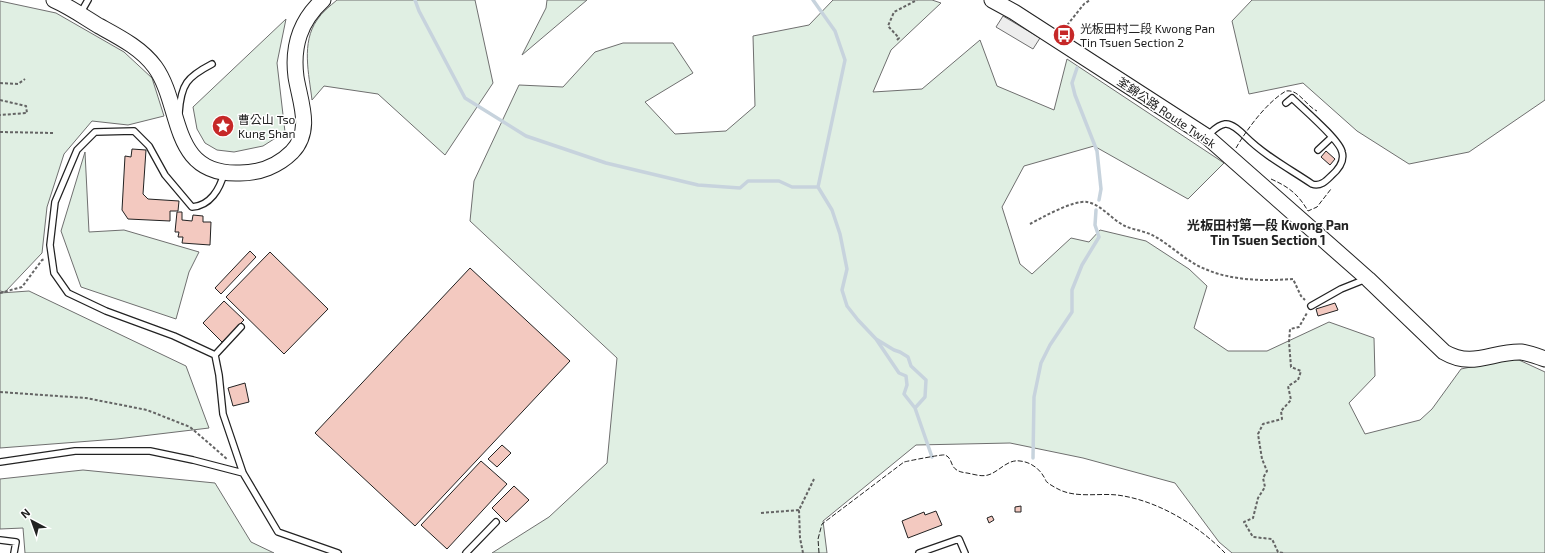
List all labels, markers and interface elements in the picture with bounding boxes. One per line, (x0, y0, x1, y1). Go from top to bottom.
place label: 光板田村二段 Kwong Pan Tin Tsuen Section 2 (1080, 21, 1215, 49)
bus stop icon: 光板田村二段 Kwong Pan Tin Tsuen Section 2 (1051, 22, 1077, 48)
street label: 荃錦公路 Route Twisk (1115, 74, 1219, 150)
place label: 曹公山 Tso Kung Shan (238, 112, 296, 140)
place icon: 曹公山 Tso Kung Shan (210, 113, 236, 139)
district label: 光板田村第一段 Kwong Pan Tin Tsuen Section 1 (1187, 217, 1349, 248)
north arrow (12, 501, 52, 541)
text: N (18, 506, 32, 521)

